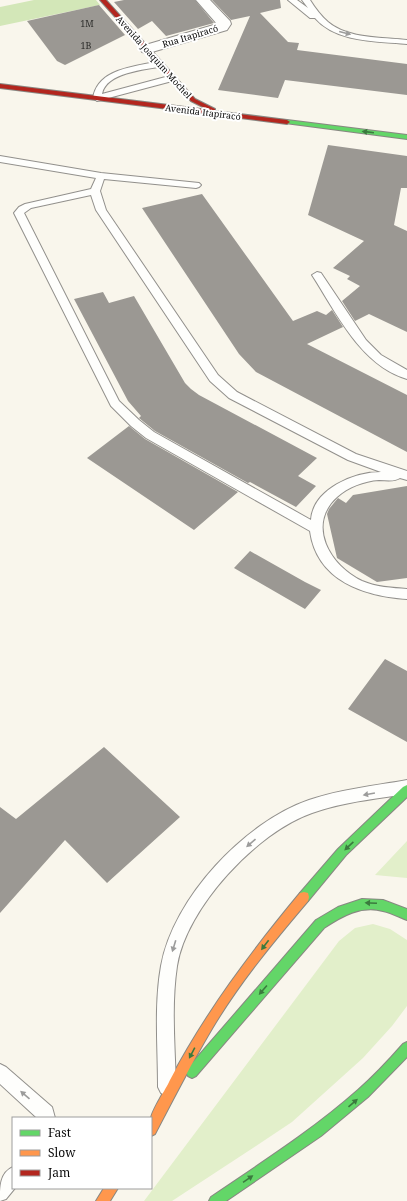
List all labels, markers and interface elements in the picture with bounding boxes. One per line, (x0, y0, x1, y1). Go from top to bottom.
street label: Avenida Joaquim Mochel (113, 13, 195, 101)
house number: 1M (80, 17, 94, 30)
street label: Rua Itapiracó (161, 21, 219, 51)
one-way arrow (339, 30, 352, 36)
house number: 1B (81, 39, 92, 52)
street label: Avenida Itapiracó (164, 101, 242, 123)
one-way arrow (362, 129, 374, 136)
one-way arrow (362, 791, 375, 797)
one-way arrow (245, 838, 256, 847)
one-way arrow (344, 841, 353, 850)
one-way arrow (365, 899, 377, 906)
one-way arrow (261, 940, 269, 951)
one-way arrow (171, 941, 177, 953)
one-way arrow (258, 985, 267, 996)
one-way arrow (189, 1047, 195, 1059)
one-way arrow (20, 1091, 29, 1100)
one-way arrow (348, 1099, 358, 1108)
legend (12, 1117, 152, 1189)
text: Fast (48, 1124, 71, 1141)
text: Slow (48, 1144, 76, 1161)
text: Jam (47, 1164, 70, 1181)
one-way arrow (242, 1175, 253, 1183)

